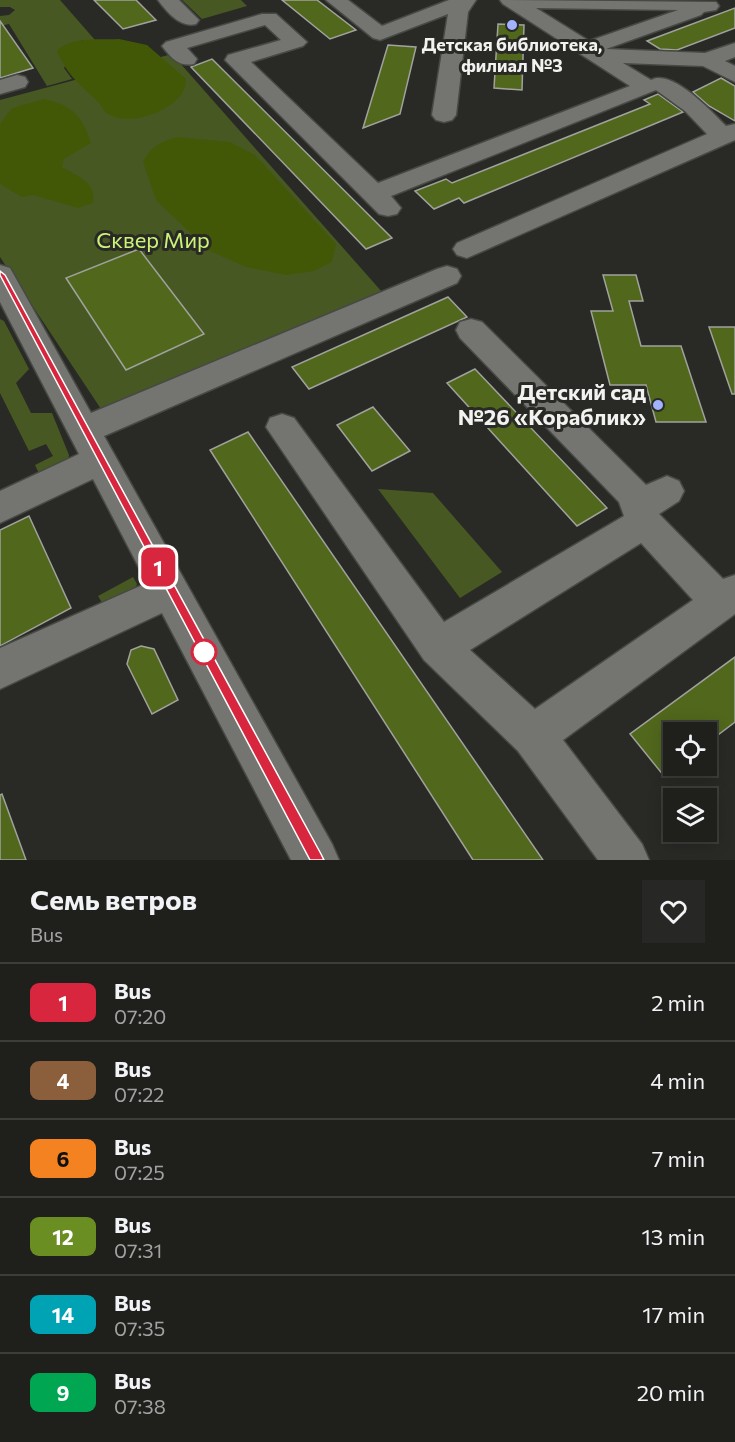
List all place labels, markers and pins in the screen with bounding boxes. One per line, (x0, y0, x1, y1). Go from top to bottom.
marker: Детская библиотека, филиал №3 (505, 18, 519, 32)
place label: Детская библиотека, филиал №3 (422, 33, 602, 76)
place label: Детский сад №26 «Кораблик» (458, 378, 646, 430)
marker: Детский сад №26 «Кораблик» (651, 398, 665, 412)
unlabelled marker (191, 639, 217, 665)

